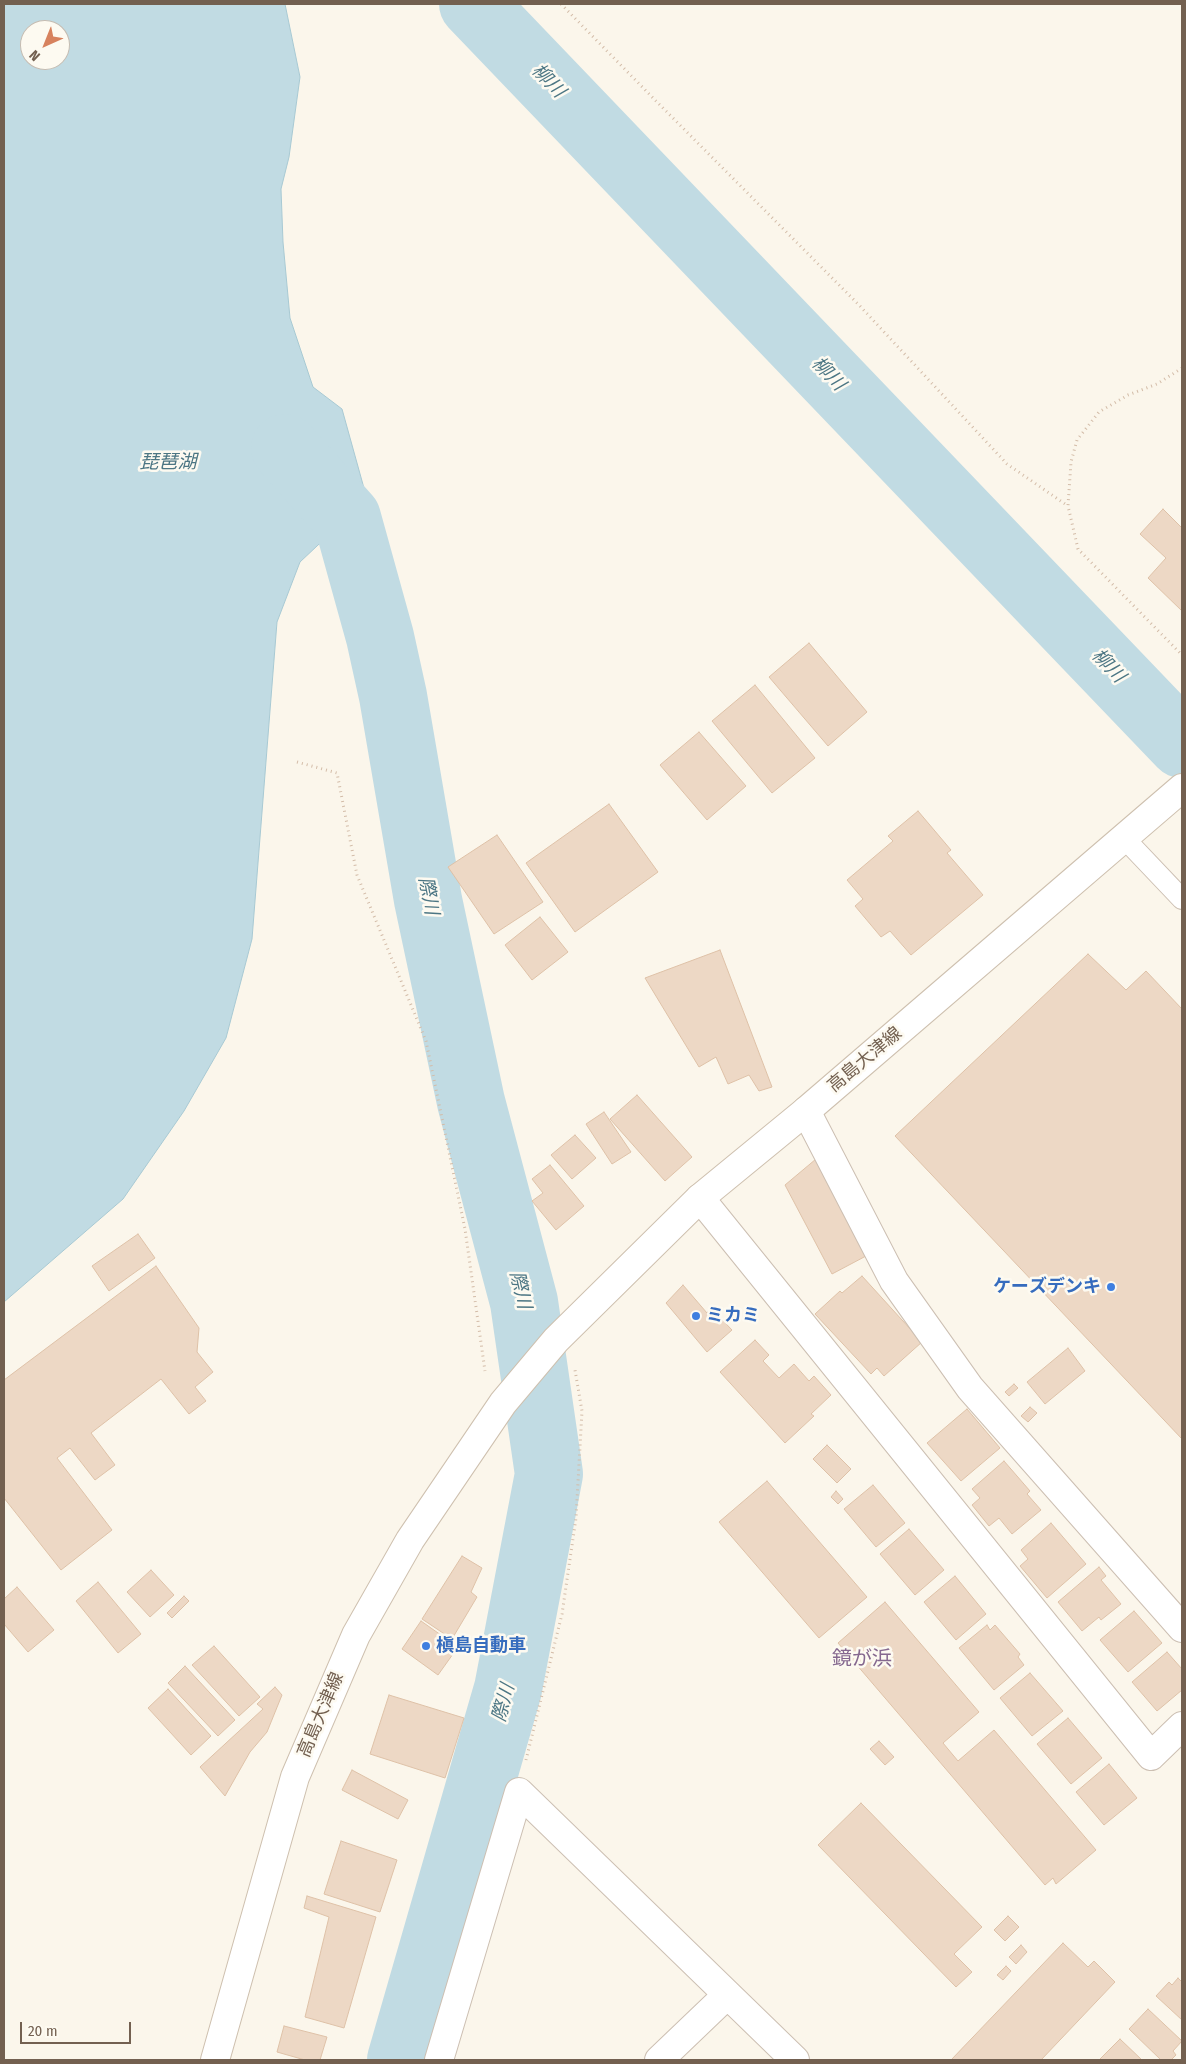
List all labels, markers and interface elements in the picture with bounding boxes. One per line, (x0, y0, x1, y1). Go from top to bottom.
north arrow (20, 20, 70, 70)
text: N (26, 46, 44, 64)
water label: 柳川 (527, 59, 569, 103)
water label: 柳川 (807, 352, 849, 396)
water label: 琵琶湖 (140, 452, 196, 474)
water label: 柳川 (1087, 644, 1129, 688)
water label: 際川 (413, 875, 443, 917)
street label: 高島大津線 (824, 1023, 906, 1097)
water label: 際川 (505, 1269, 535, 1311)
place label: ケーズデンキ (993, 1276, 1101, 1298)
marker: ケーズデンキ (1105, 1281, 1117, 1293)
place label: ミカミ (706, 1305, 760, 1327)
marker: ミカミ (690, 1310, 702, 1322)
place label: 槇島自動車 (436, 1635, 526, 1657)
marker: 槇島自動車 (420, 1640, 432, 1652)
district label: 鏡が浜 (832, 1647, 892, 1671)
street label: 高島大津線 (293, 1669, 349, 1761)
water label: 際川 (488, 1682, 520, 1724)
scale bar (22, 2012, 134, 2044)
text: 20 m (28, 2022, 58, 2040)

